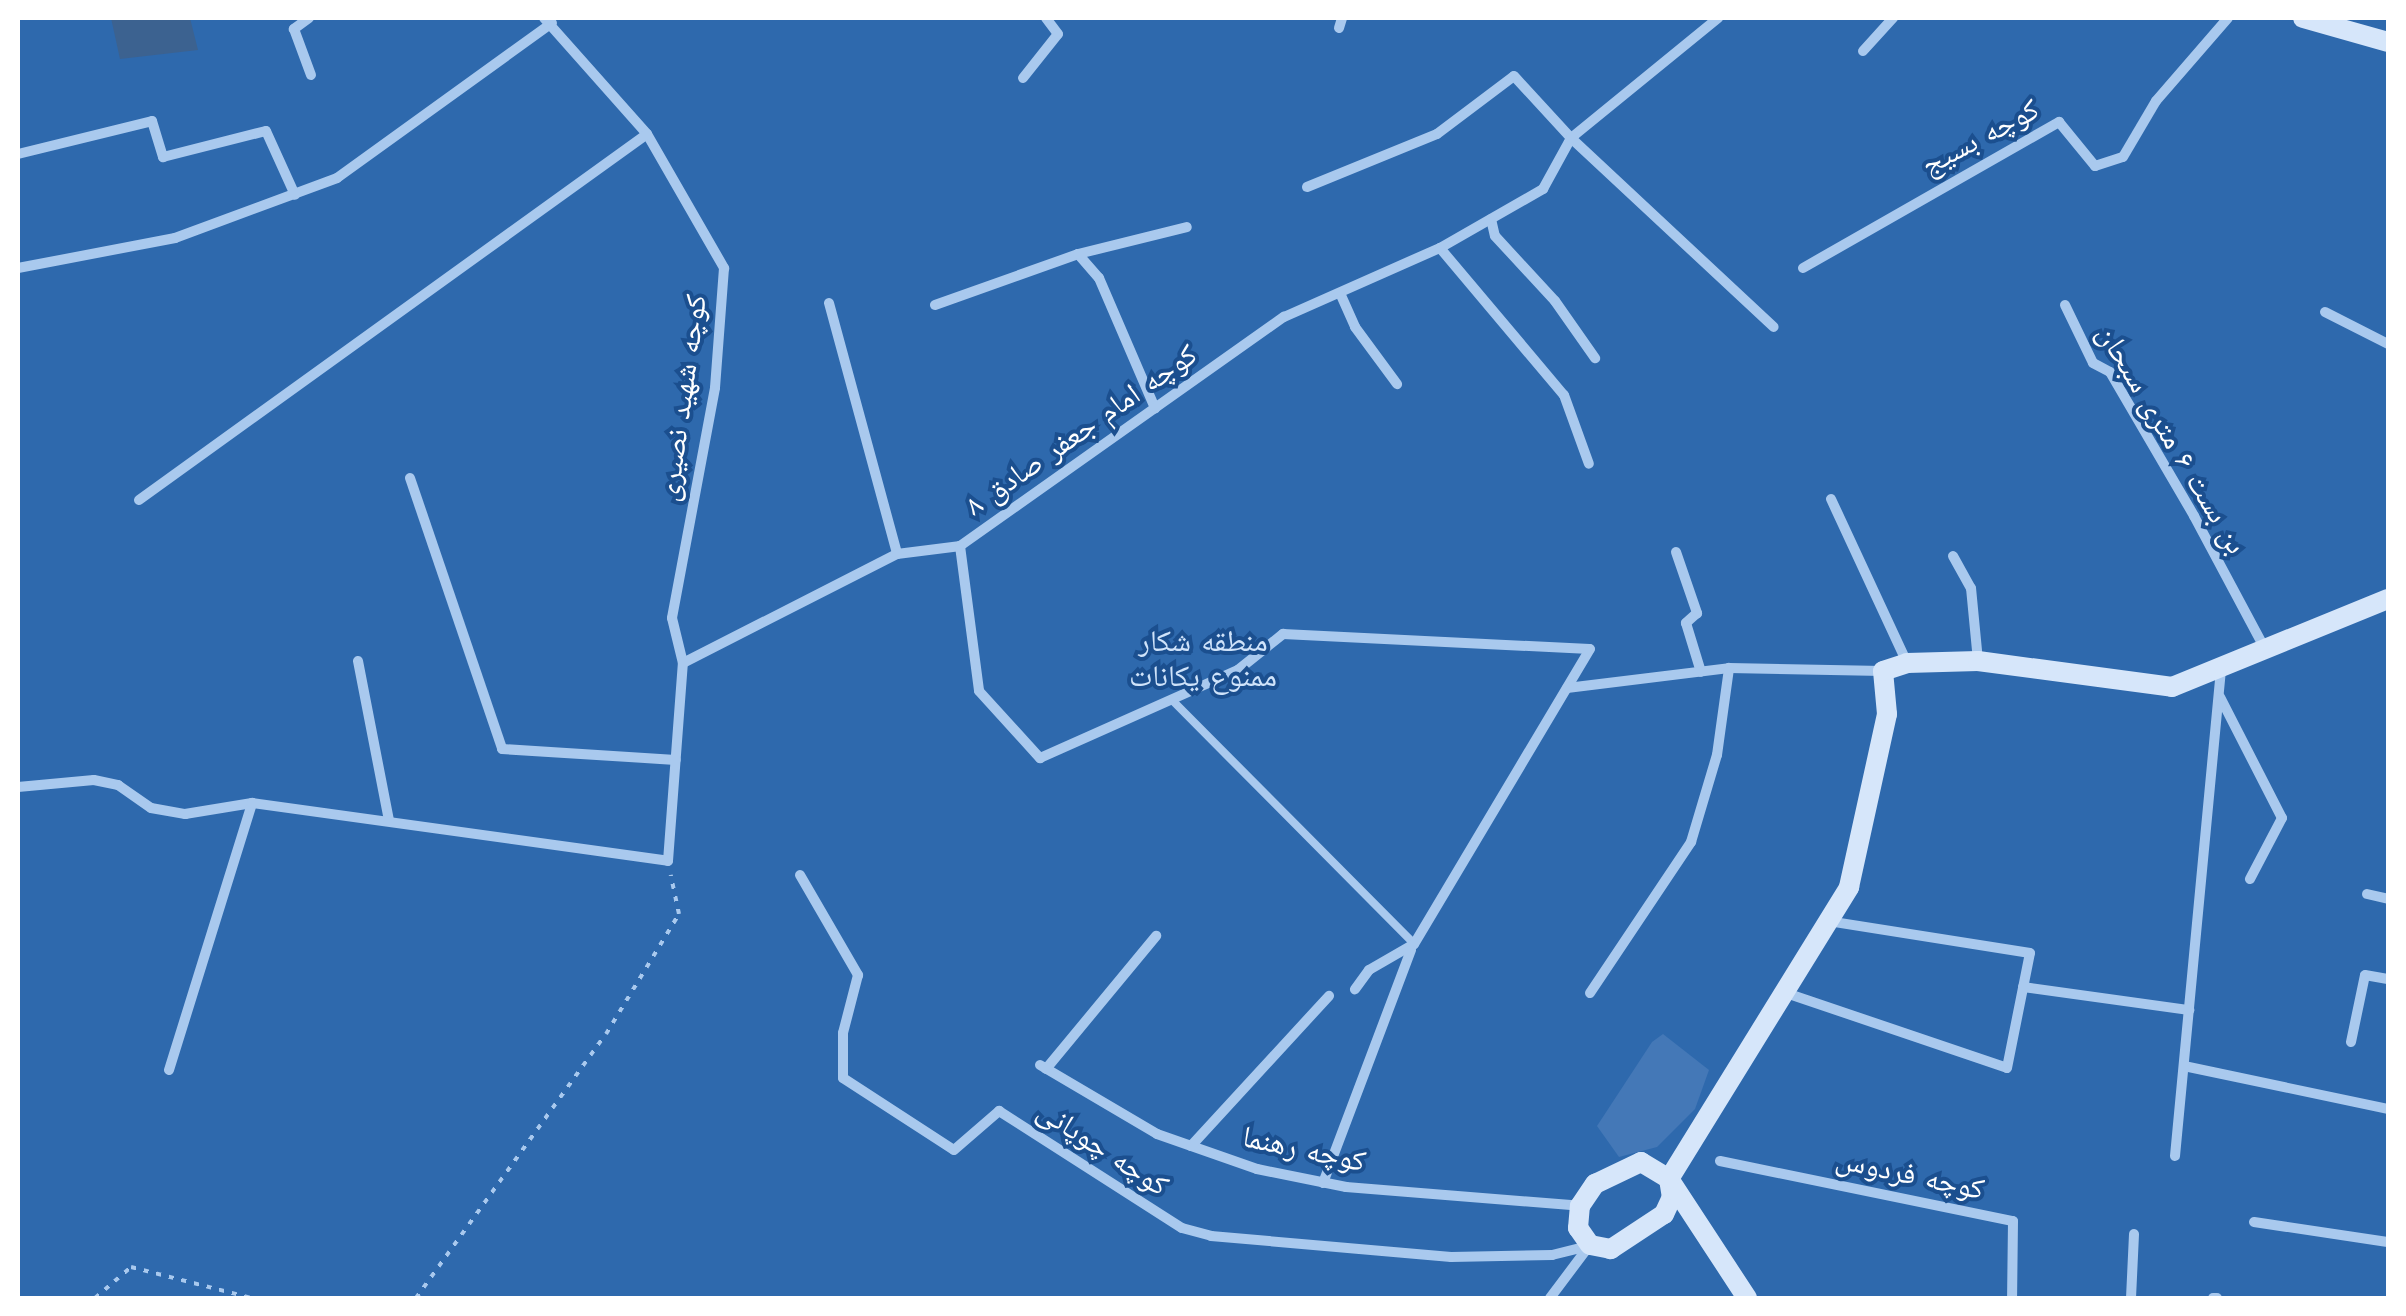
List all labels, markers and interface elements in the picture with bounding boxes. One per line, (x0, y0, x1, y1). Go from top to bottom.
street label: کوچه بسیج (1915, 91, 2045, 183)
street label: کوچه شهید نصیری (650, 292, 714, 504)
street label: بن بست ۶ متری سبحان (2089, 318, 2255, 560)
street label: کوچه امام جعفر صادق ۸ (958, 336, 1204, 524)
park label: منطقه شکار ممنوع یکانات (1129, 623, 1277, 694)
street label: کوچه چوپانی (1031, 1092, 1175, 1204)
street label: کوچه رهنما (1239, 1118, 1369, 1180)
street label: کوچه فردوس (1832, 1141, 1988, 1207)

